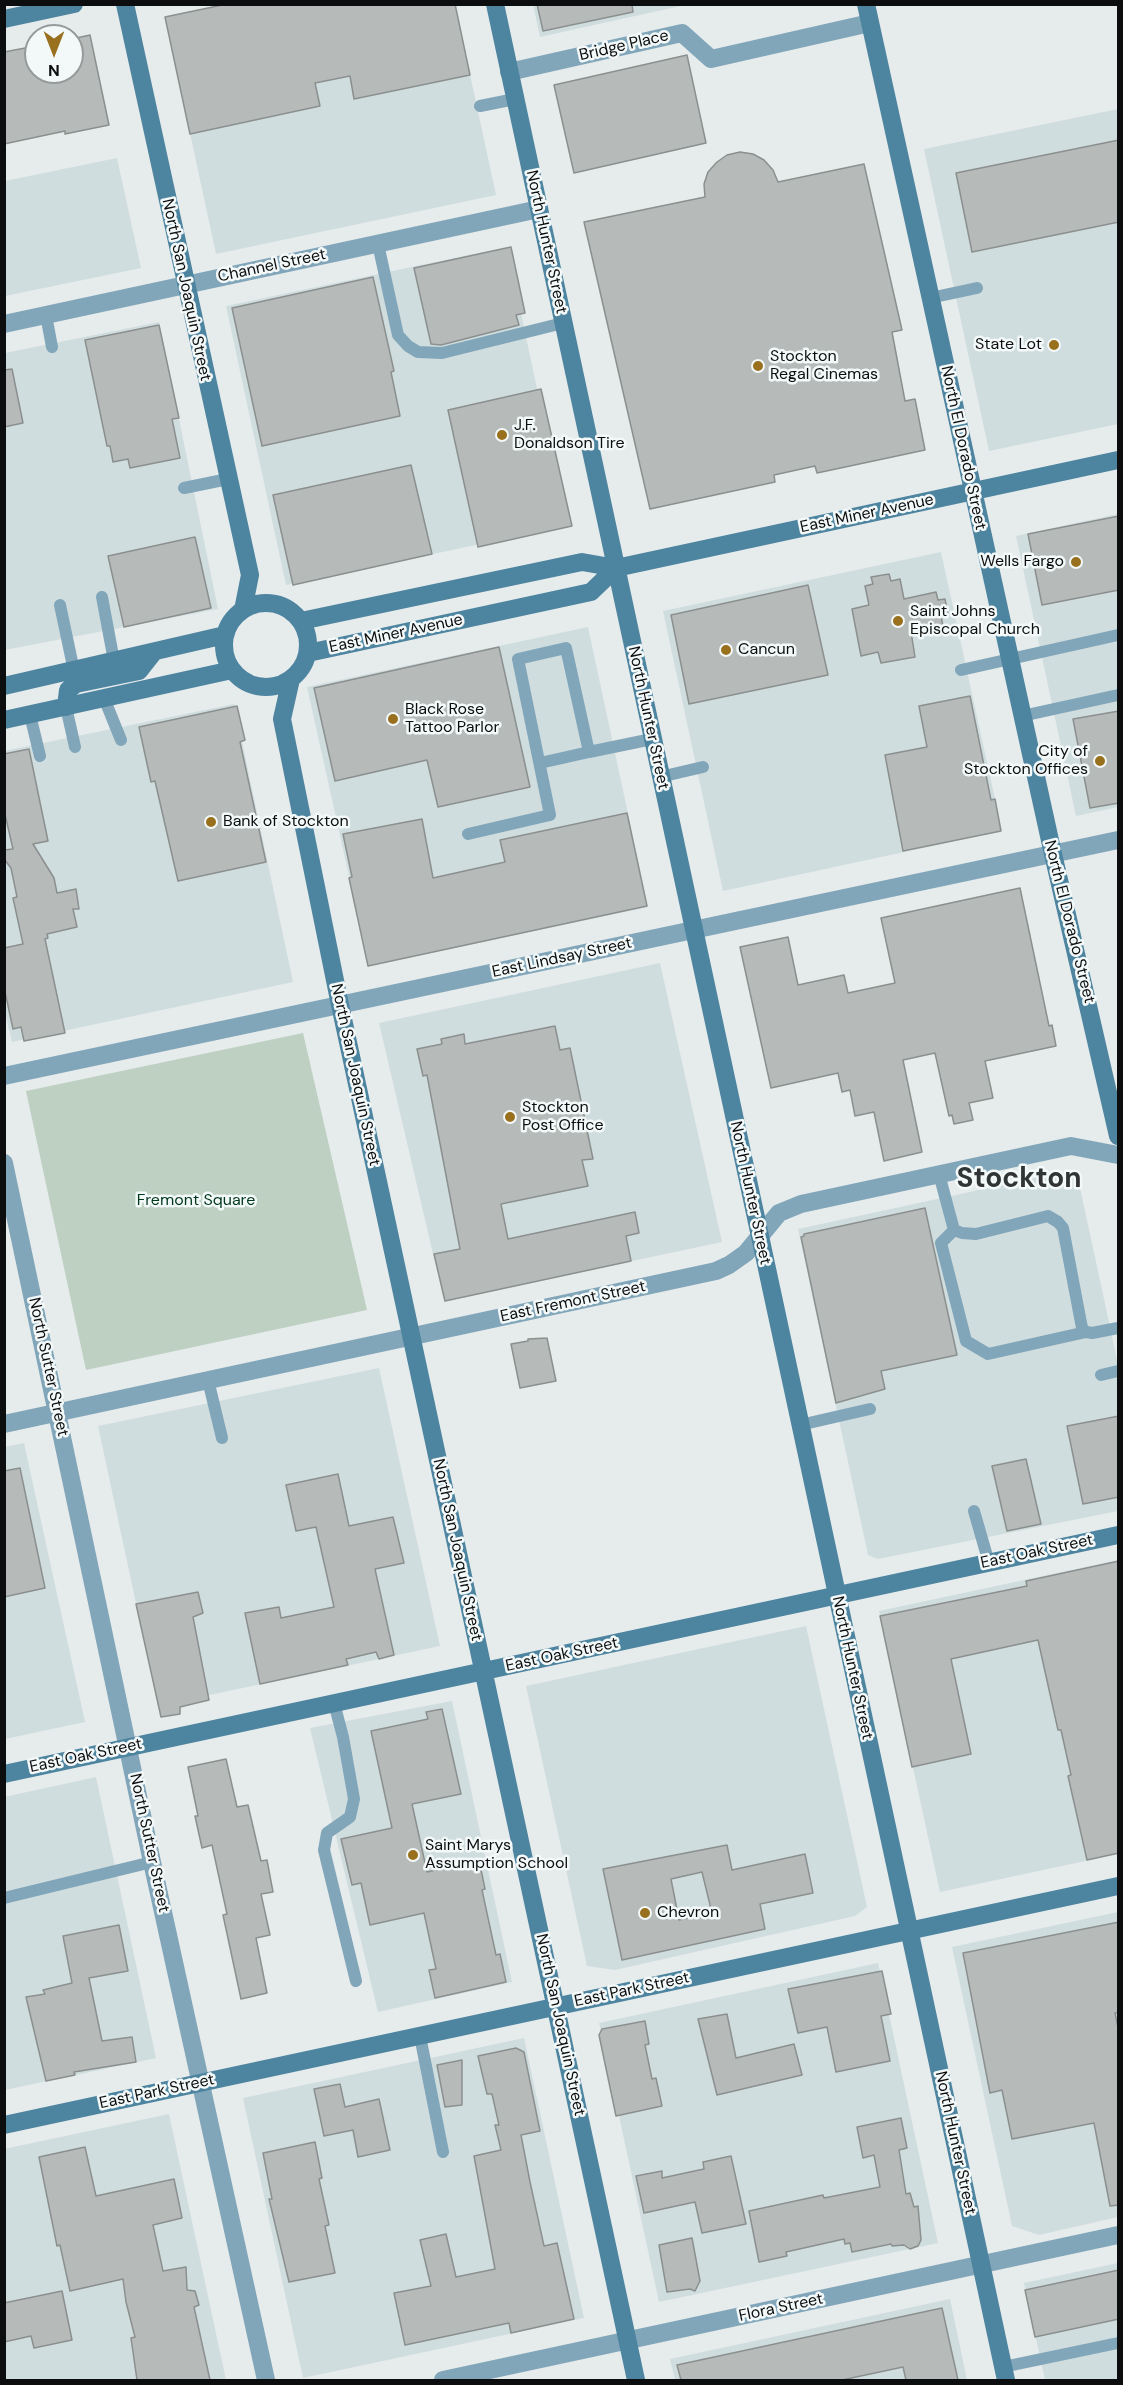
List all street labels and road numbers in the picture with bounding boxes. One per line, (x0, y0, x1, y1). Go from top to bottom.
street label: Bridge Place (577, 26, 671, 66)
street label: North Hunter Street (521, 169, 571, 315)
street label: North San Joaquin Street (157, 197, 215, 383)
street label: Channel Street (216, 245, 328, 287)
street label: North El Dorado Street (936, 364, 990, 532)
street label: East Miner Avenue (798, 490, 936, 538)
street label: East Miner Avenue (327, 610, 465, 658)
street label: North Hunter Street (623, 645, 673, 791)
street label: North El Dorado Street (1039, 839, 1099, 1005)
street label: East Lindsay Street (490, 934, 634, 982)
street label: North San Joaquin Street (326, 982, 384, 1168)
street label: North Hunter Street (725, 1120, 775, 1266)
street label: East Fremont Street (499, 1277, 647, 1327)
street label: North Sutter Street (24, 1296, 72, 1438)
street label: North San Joaquin Street (428, 1457, 486, 1643)
street label: East Oak Street (979, 1531, 1095, 1573)
street label: North Hunter Street (827, 1595, 877, 1741)
street label: East Oak Street (504, 1634, 620, 1676)
street label: East Oak Street (28, 1735, 144, 1777)
street label: North Sutter Street (125, 1772, 173, 1914)
street label: North San Joaquin Street (531, 1932, 589, 2118)
street label: East Park Street (573, 1968, 691, 2012)
street label: East Park Street (98, 2070, 216, 2114)
street label: North Hunter Street (930, 2070, 980, 2216)
street label: Flora Street (737, 2290, 825, 2326)

